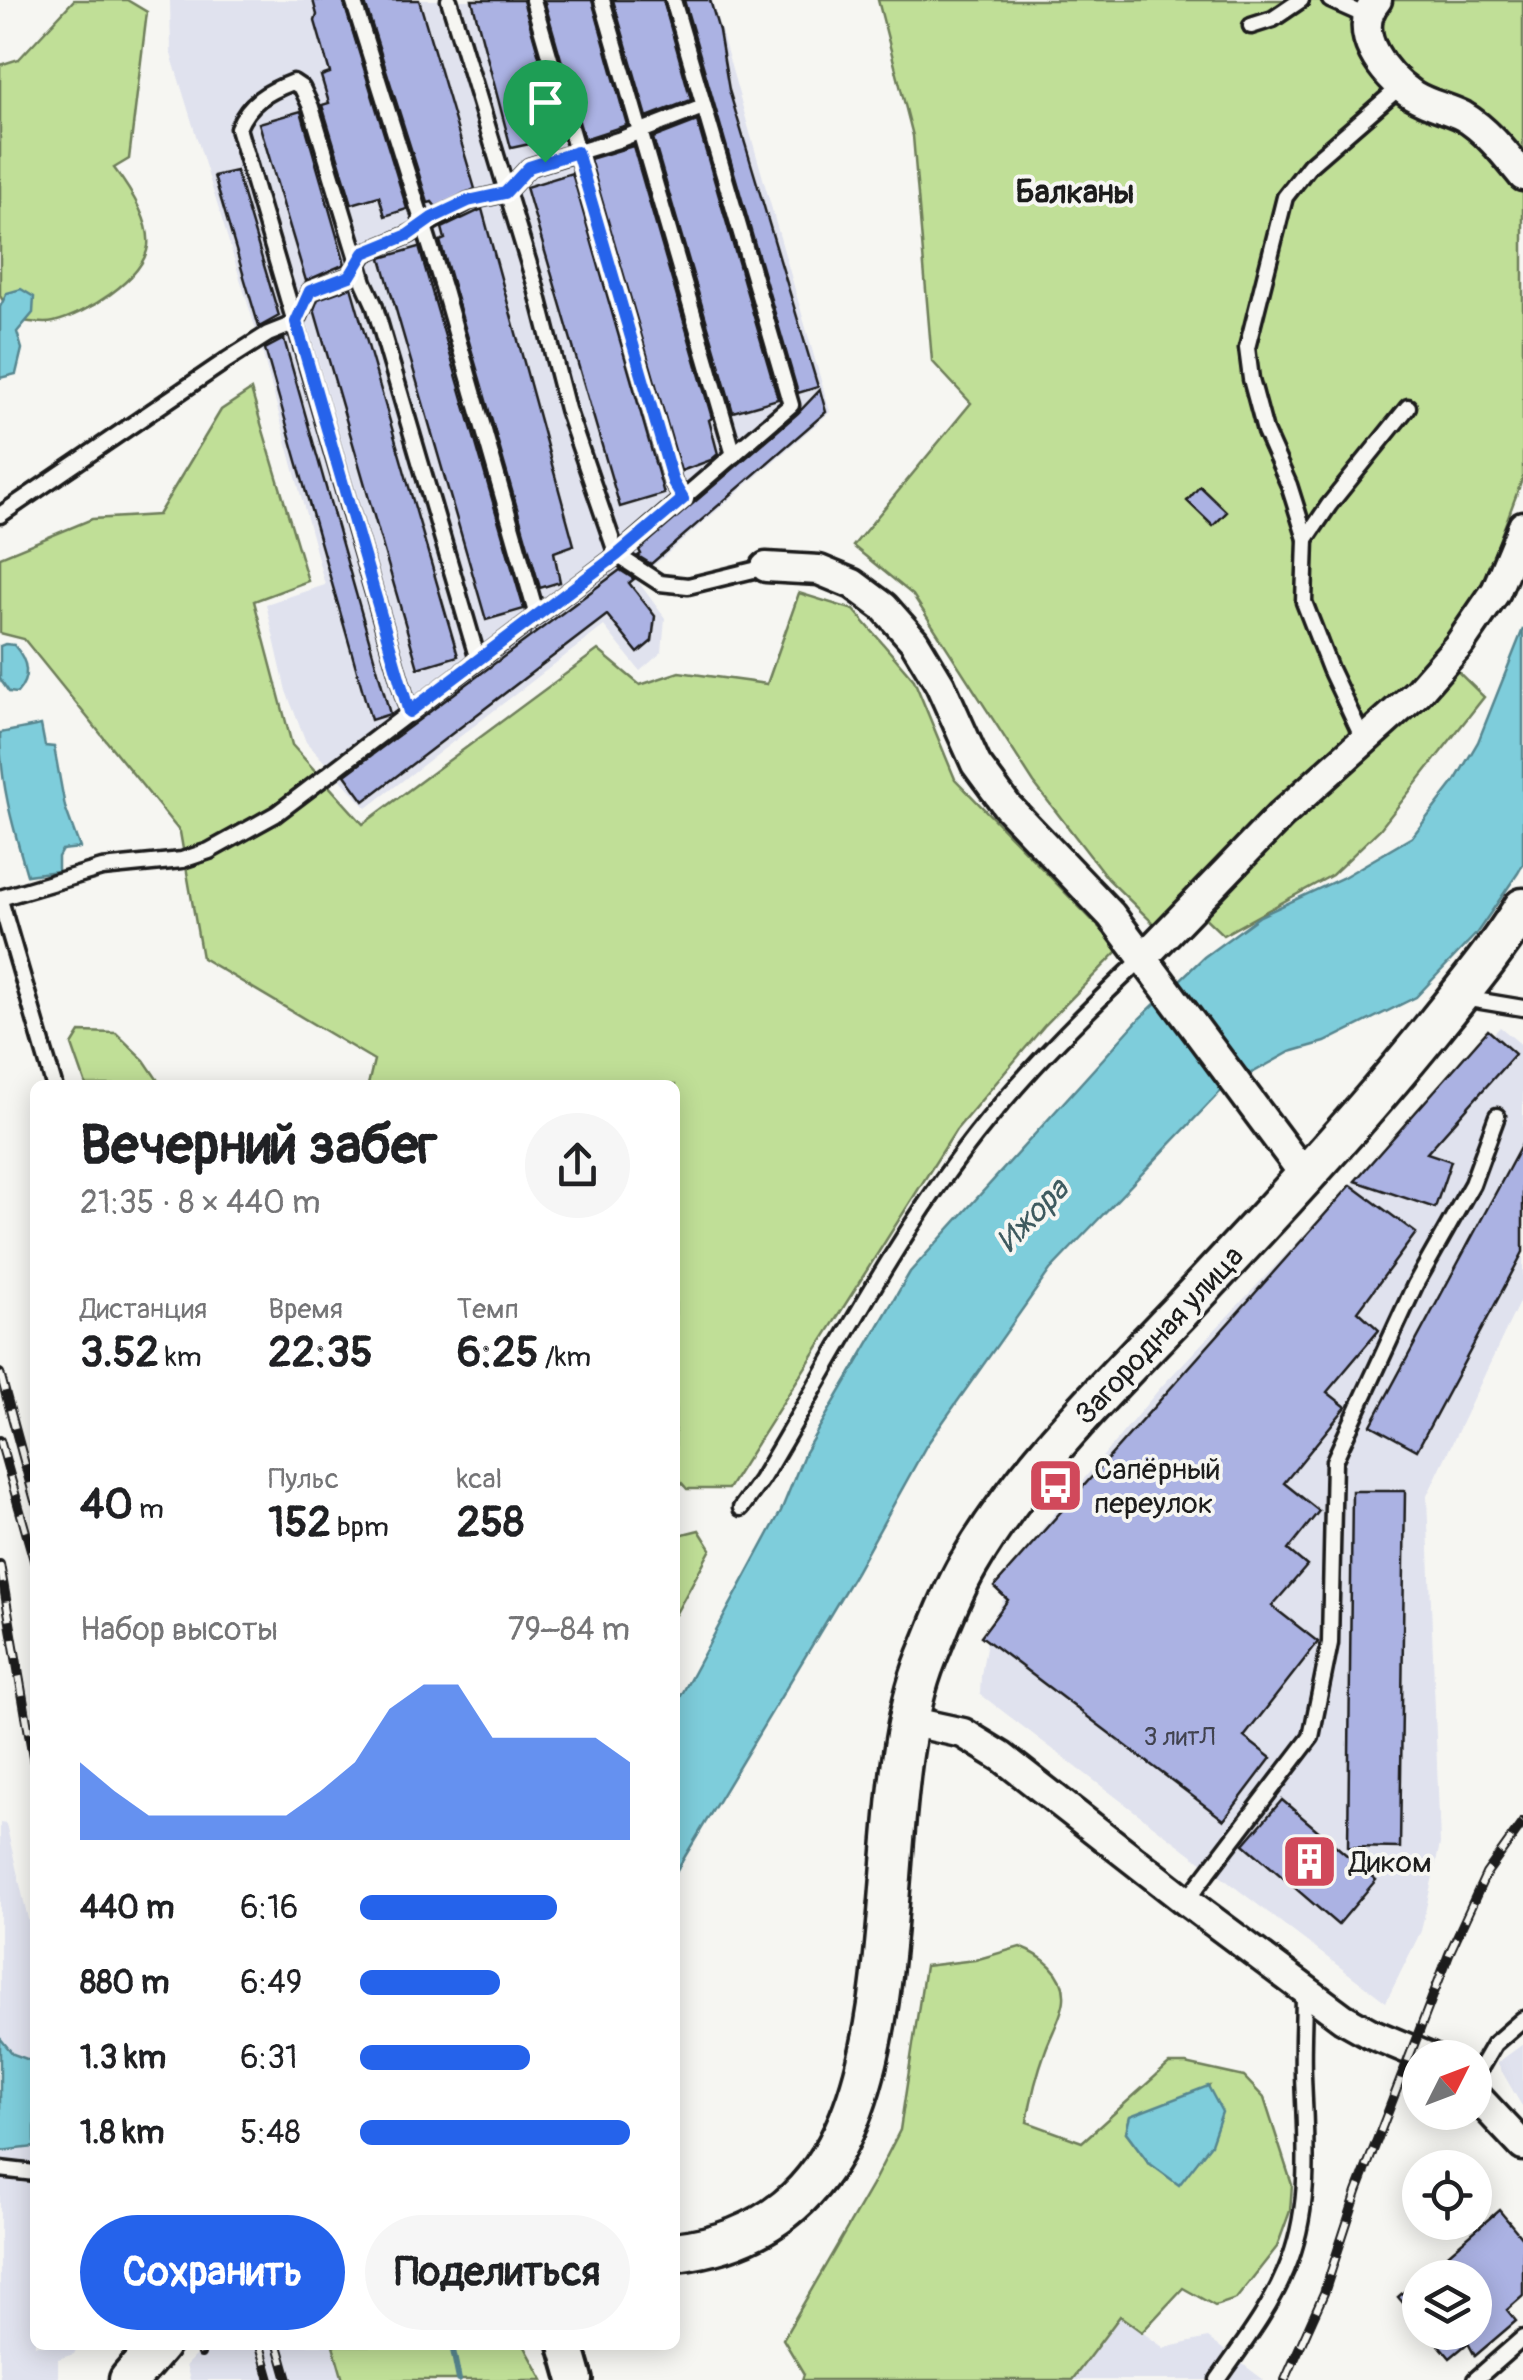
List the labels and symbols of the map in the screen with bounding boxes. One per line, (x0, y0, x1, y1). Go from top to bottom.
pin (503, 60, 588, 163)
district label: Балканы (1016, 173, 1134, 213)
water label: Ижора (988, 1169, 1079, 1261)
street label: Загородная улица (1067, 1238, 1252, 1432)
place label: Сапёрный переулок (1094, 1451, 1221, 1522)
bus stop icon: Сапёрный переулок (1025, 1456, 1085, 1516)
house number: 3 литЛ (1143, 1722, 1216, 1753)
building icon: Диком (1280, 1832, 1340, 1892)
place label: Диком (1348, 1844, 1432, 1881)
north arrow (1402, 2040, 1492, 2130)

